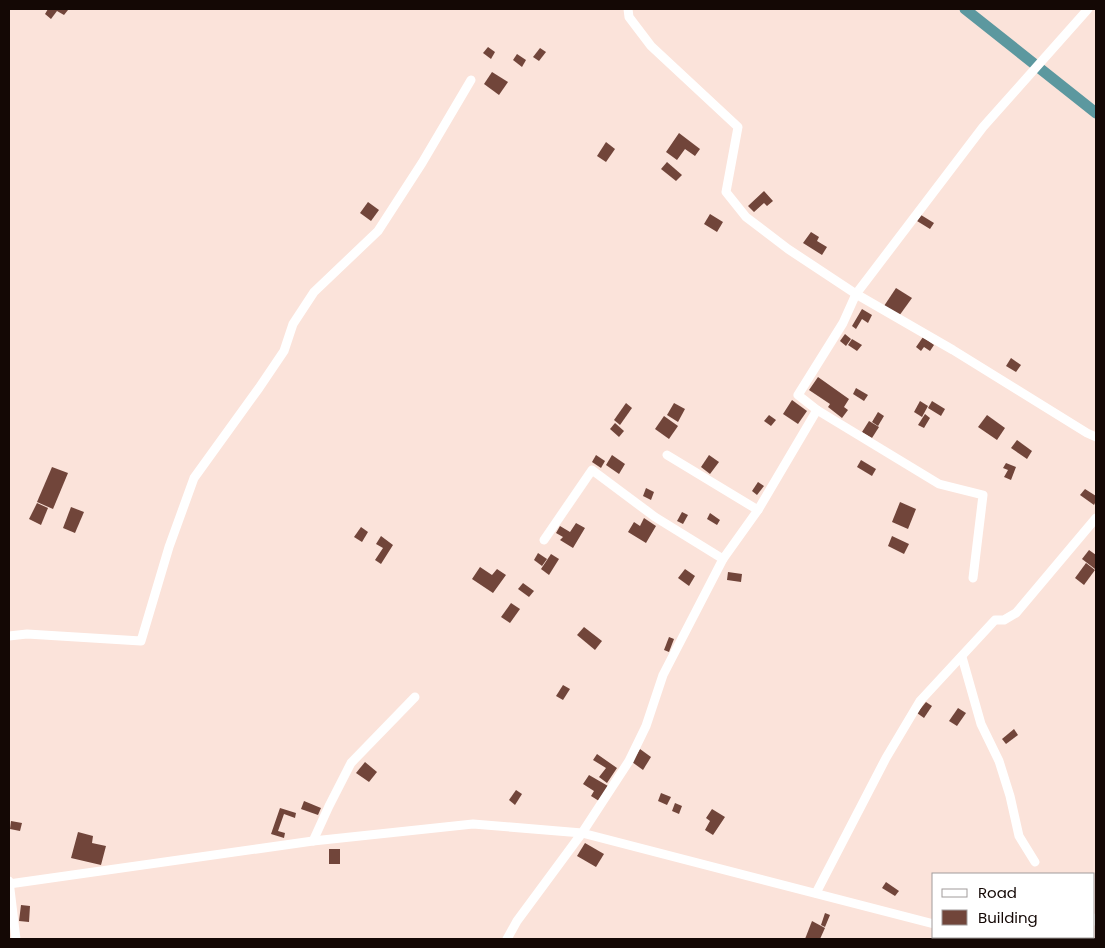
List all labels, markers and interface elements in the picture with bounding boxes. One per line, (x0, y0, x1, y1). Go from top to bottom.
legend (932, 873, 1095, 938)
text: Road (978, 882, 1017, 903)
text: Building (978, 907, 1038, 928)

